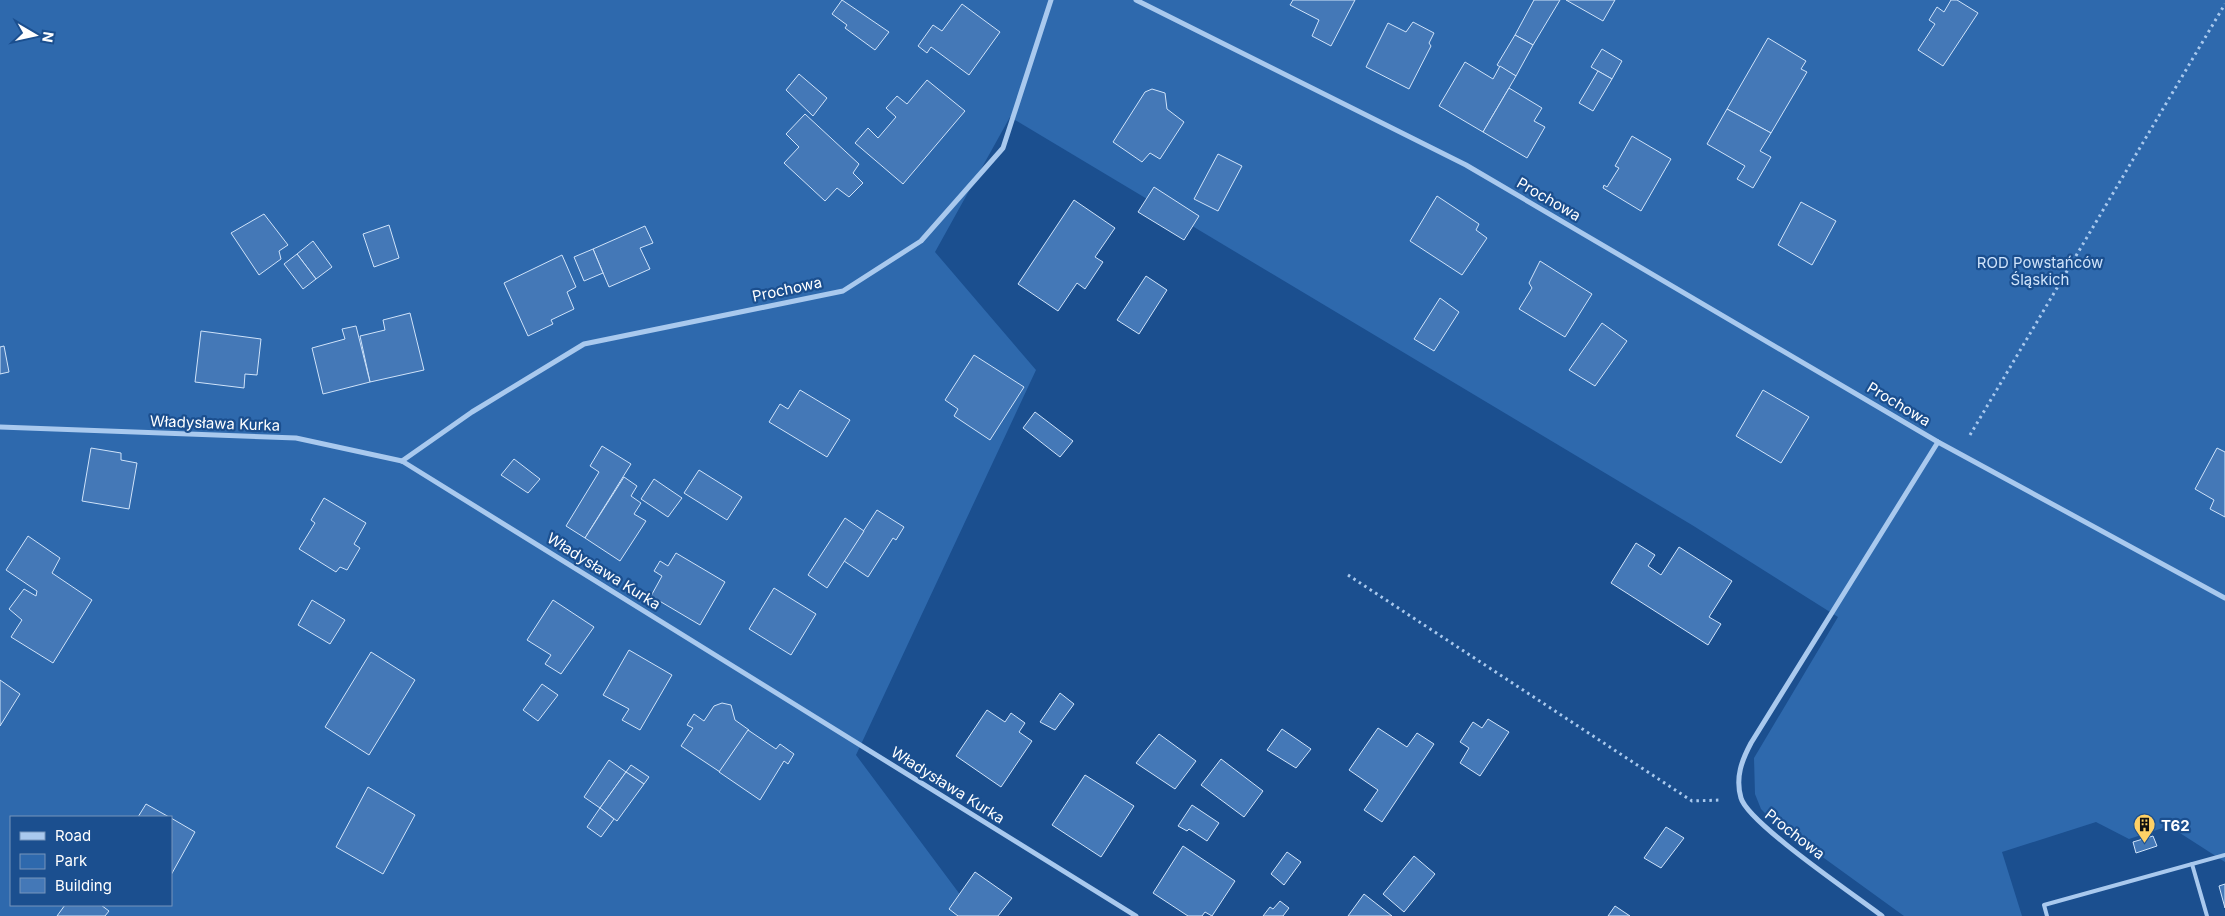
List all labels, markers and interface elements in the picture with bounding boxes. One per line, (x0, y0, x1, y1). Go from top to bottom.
north arrow (10, 10, 60, 60)
text: N (39, 31, 58, 44)
street label: Prochowa (1514, 173, 1584, 225)
park label: ROD Powstańców Śląskich (1977, 253, 2103, 289)
street label: Prochowa (750, 272, 824, 306)
street label: Prochowa (1864, 378, 1934, 430)
street label: Władysława Kurka (150, 411, 280, 435)
street label: Władysława Kurka (544, 528, 664, 614)
street label: Władysława Kurka (888, 742, 1008, 828)
street label: Prochowa (1761, 805, 1829, 863)
building icon: T62 (2133, 813, 2157, 844)
legend (10, 816, 172, 906)
place label: T62 (2161, 816, 2190, 835)
text: Road (55, 826, 91, 845)
text: Park (55, 851, 88, 870)
text: Building (55, 876, 112, 895)

